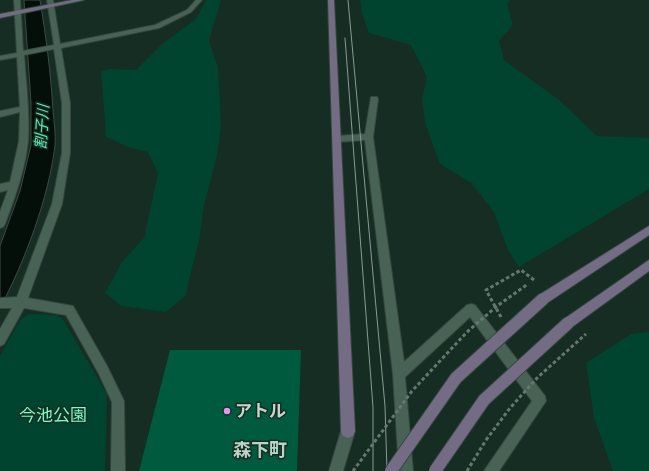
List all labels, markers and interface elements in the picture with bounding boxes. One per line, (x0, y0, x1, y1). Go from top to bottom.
water label: 割子川 (31, 102, 53, 150)
place label: アトル (235, 401, 286, 421)
park label: 今池公園 (19, 405, 87, 425)
marker: アトル (222, 406, 232, 416)
district label: 森下町 (233, 439, 287, 461)

